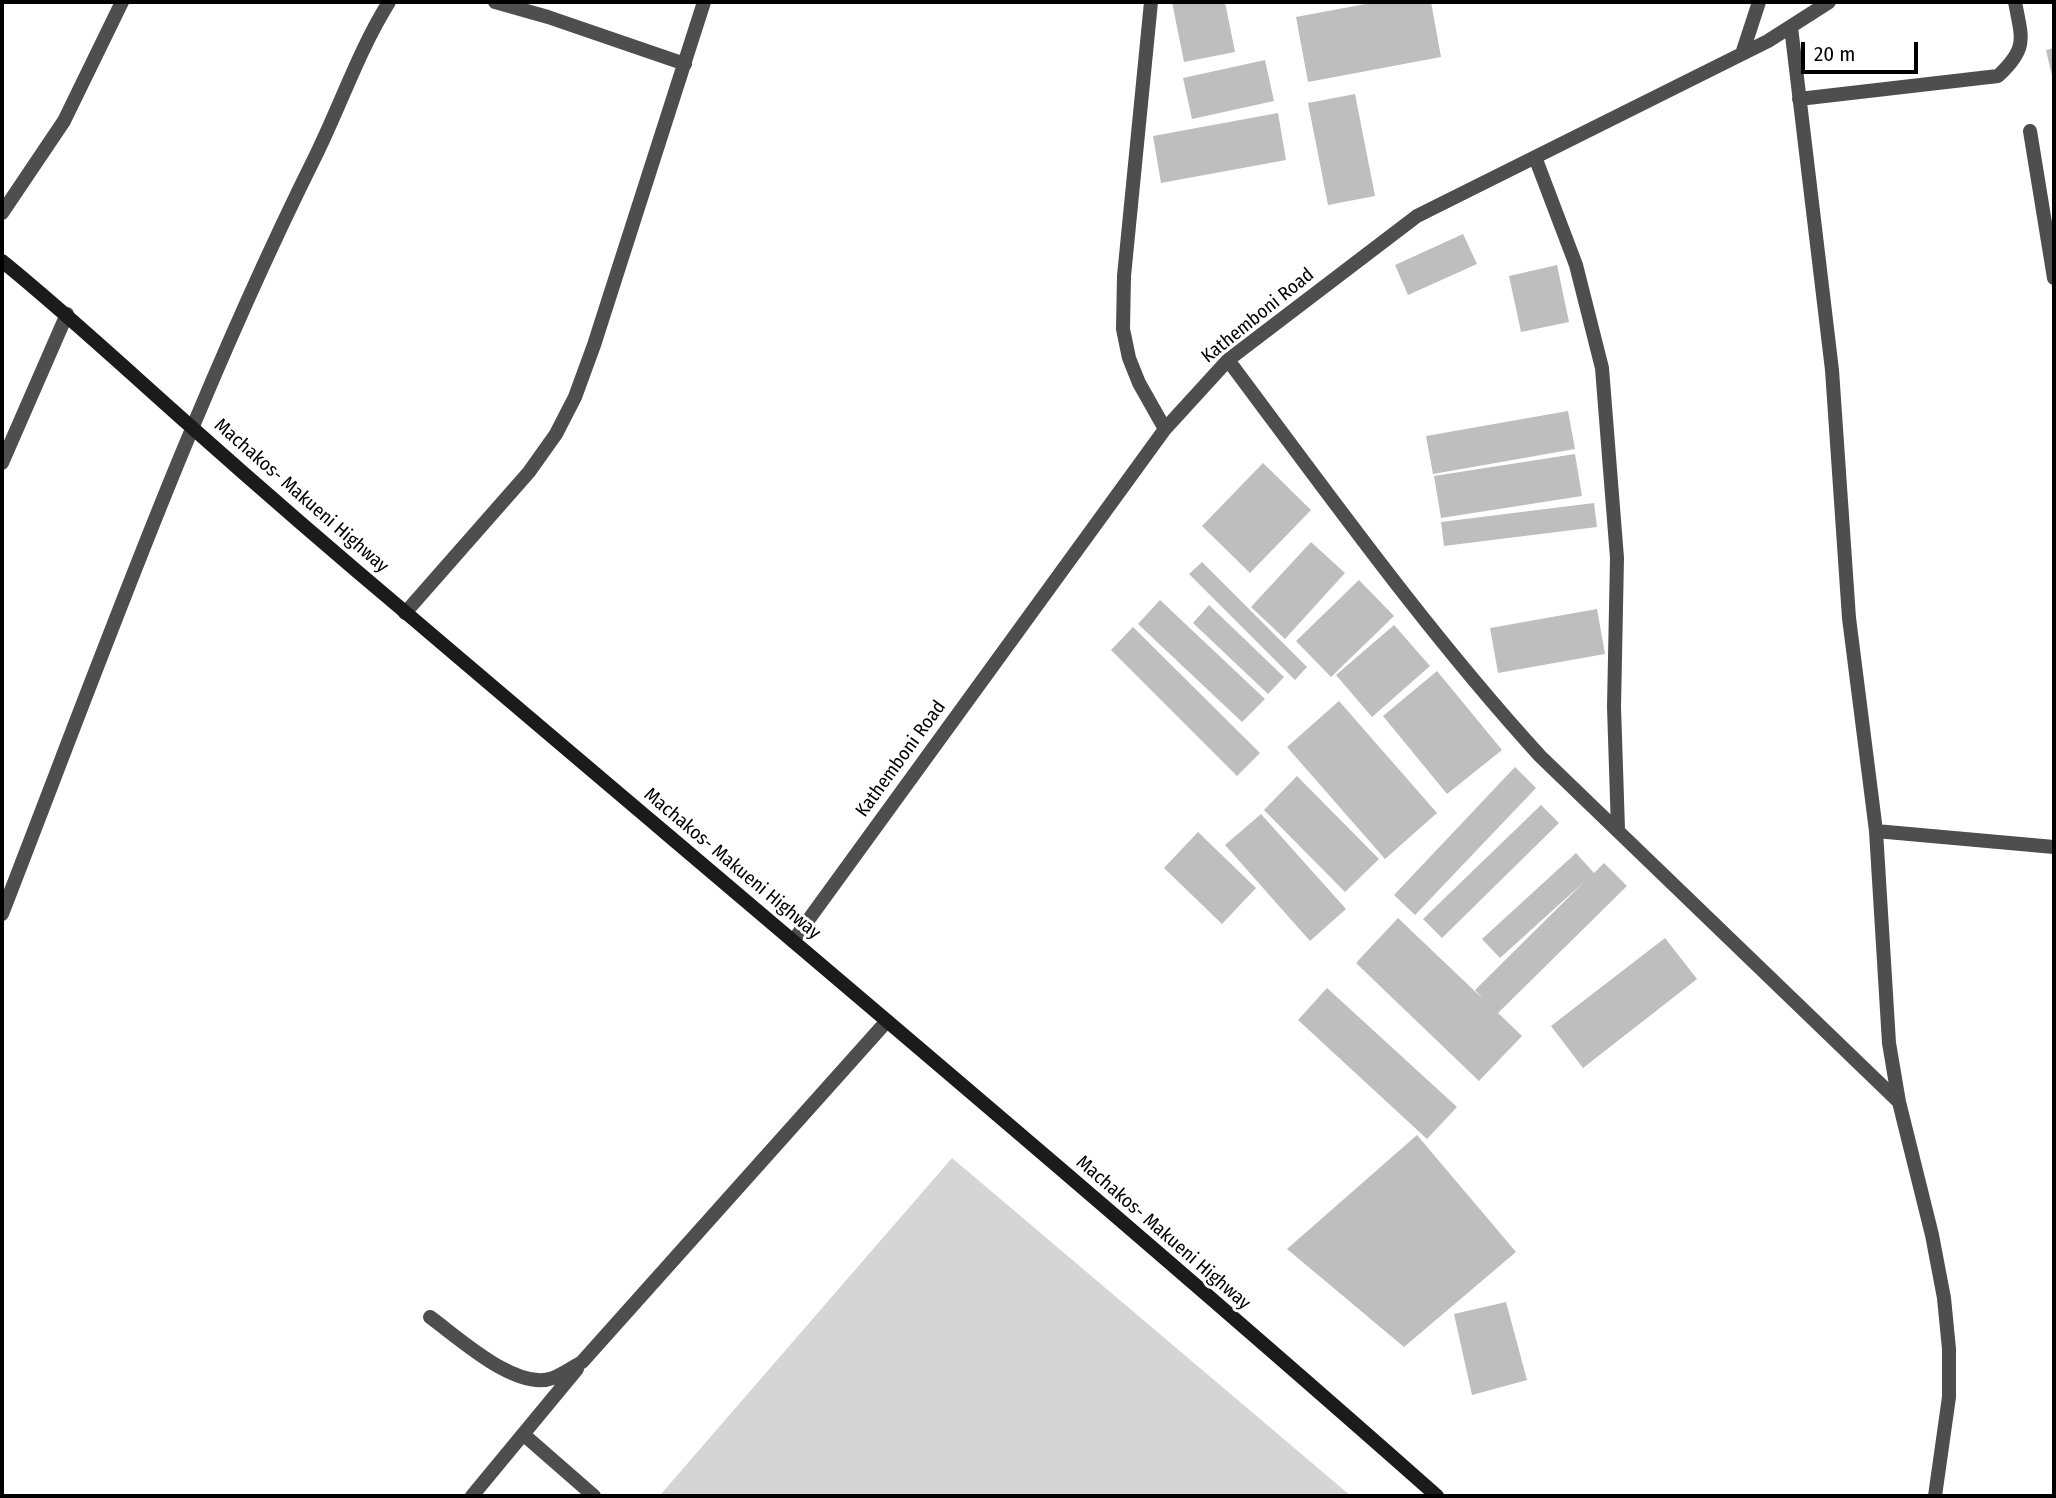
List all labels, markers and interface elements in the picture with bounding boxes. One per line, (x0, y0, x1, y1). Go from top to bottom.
scale bar (1804, 28, 1921, 72)
text: 20 m (1814, 41, 1855, 67)
street label: Kathemboni Road (1197, 264, 1319, 368)
street label: Machakos- Makueni Highway (209, 414, 393, 578)
street label: Kathemboni Road (851, 696, 951, 822)
street label: Machakos- Makueni Highway (639, 783, 825, 945)
street label: Machakos- Makueni Highway (1071, 1151, 1255, 1315)

